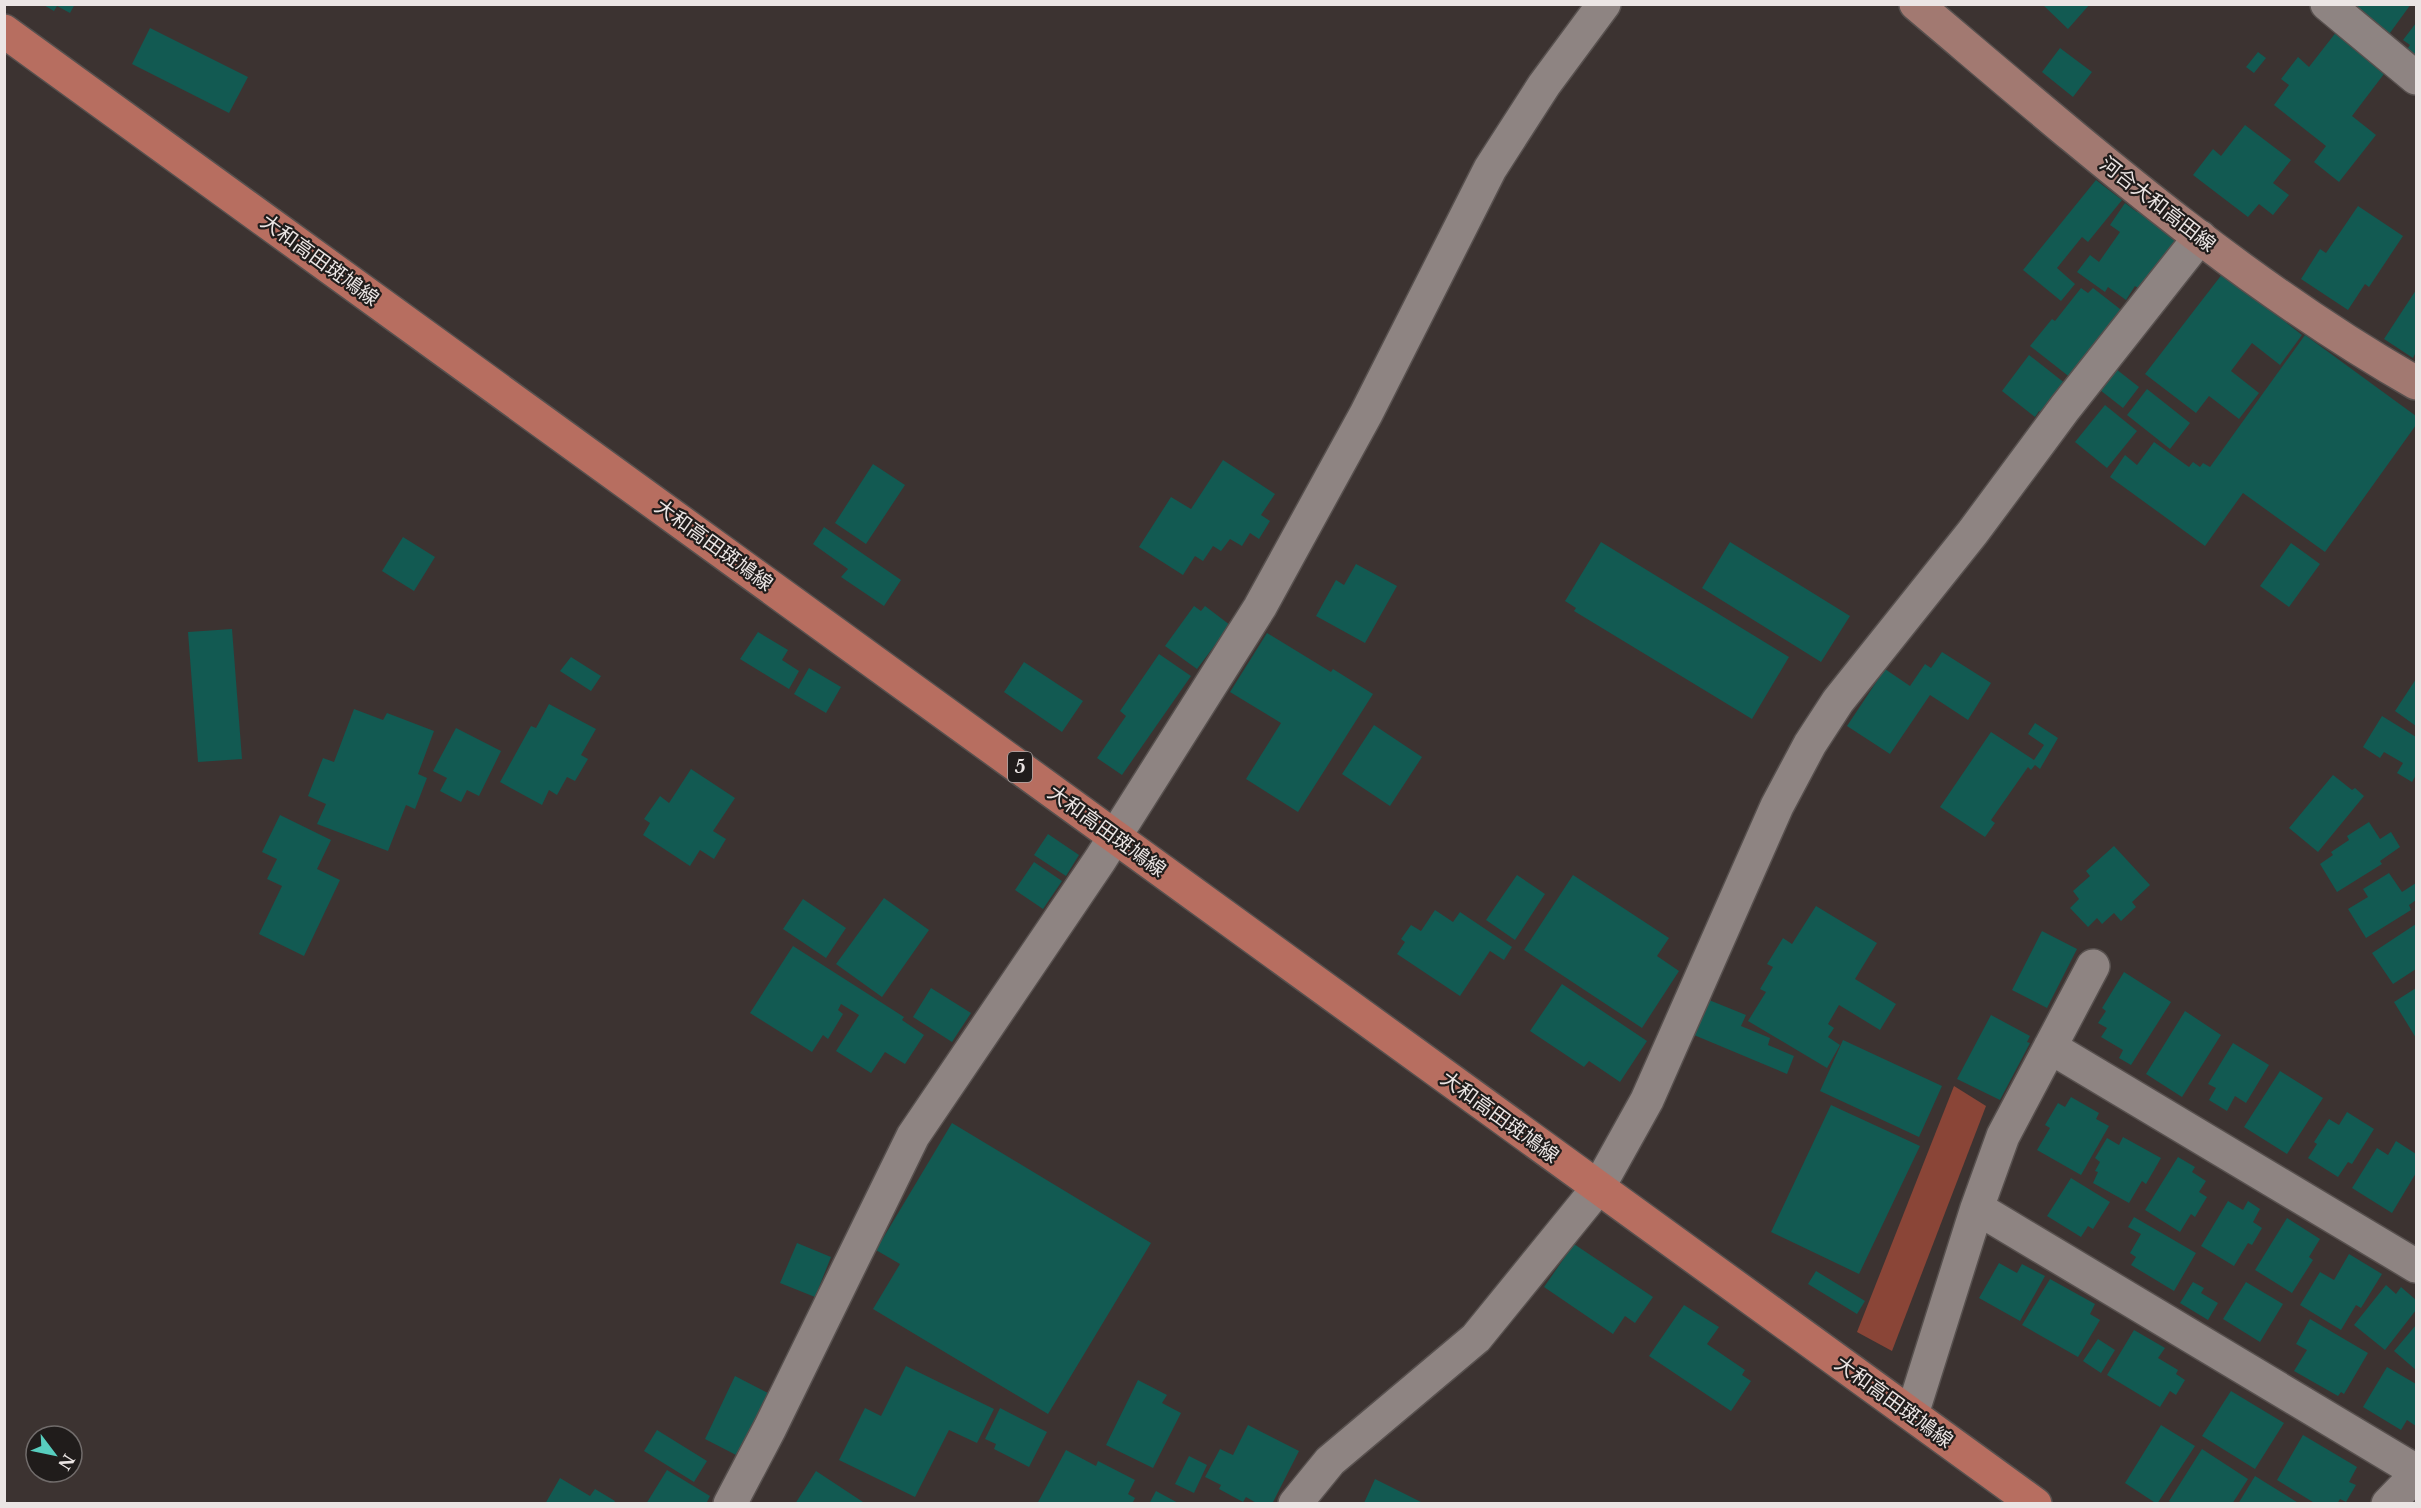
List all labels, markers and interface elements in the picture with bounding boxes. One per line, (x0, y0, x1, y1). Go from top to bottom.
street label: 河合大和高田線 (2095, 151, 2221, 257)
street label: 大和高田斑鳩線 (256, 209, 384, 311)
street label: 大和高田斑鳩線 (650, 494, 778, 596)
road number: 5 (1008, 752, 1032, 782)
street label: 大和高田斑鳩線 (1043, 780, 1171, 882)
street label: 大和高田斑鳩線 (1436, 1066, 1564, 1168)
street label: 大和高田斑鳩線 (1830, 1351, 1958, 1453)
north arrow (24, 1424, 84, 1484)
text: N (54, 1450, 79, 1474)

